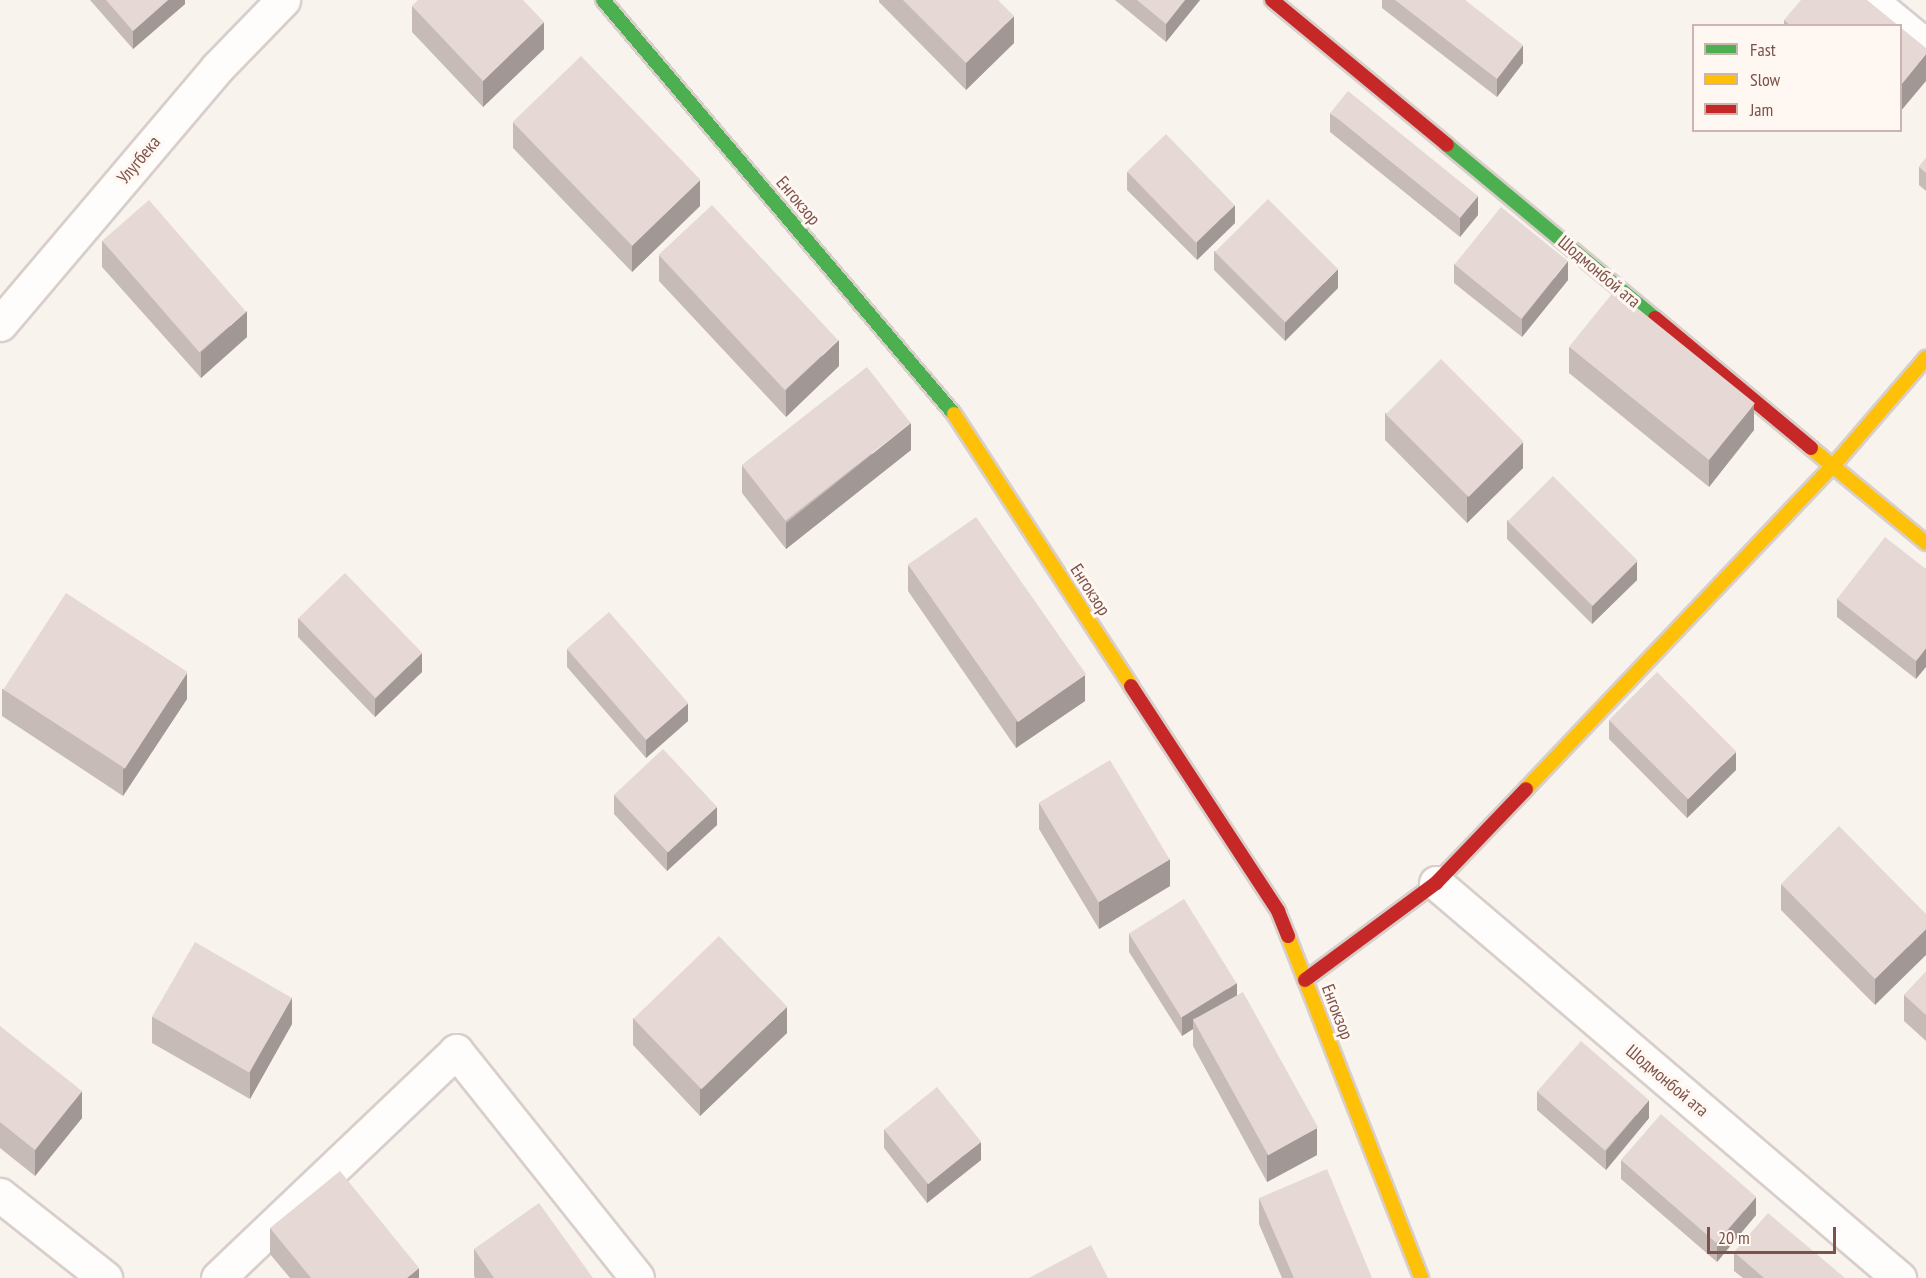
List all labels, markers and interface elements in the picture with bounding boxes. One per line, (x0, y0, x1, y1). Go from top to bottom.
legend (1692, 24, 1902, 132)
text: Fast (1750, 38, 1776, 61)
text: Slow (1750, 68, 1780, 91)
text: Jam (1750, 98, 1773, 121)
street label: Улугбека (113, 132, 165, 188)
street label: Енгокзор (771, 172, 825, 230)
street label: Шодмонбой ата (1553, 231, 1645, 313)
street label: Енгокзор (1065, 560, 1115, 620)
street label: Енгокзор (1317, 981, 1357, 1043)
street label: Шодмонбой ата (1621, 1040, 1713, 1122)
scale bar (1710, 1215, 1839, 1253)
text: 20 m (1718, 1226, 1750, 1249)

